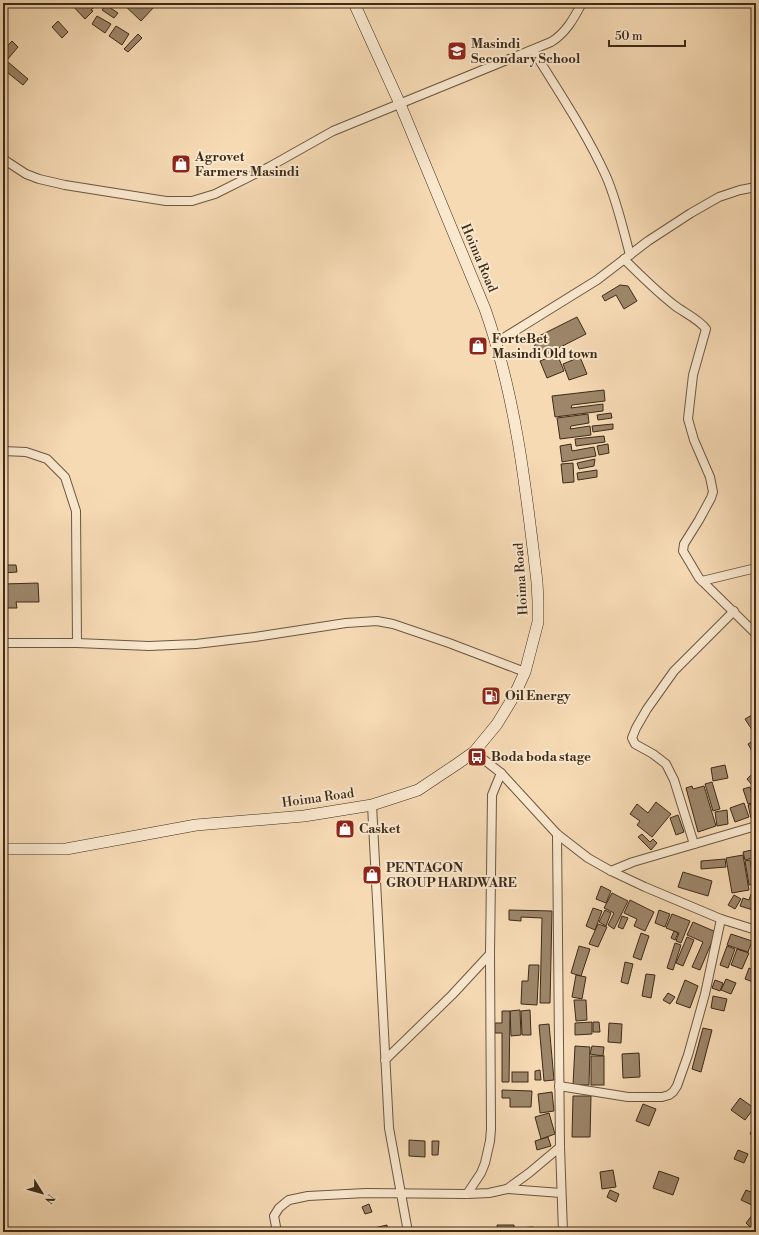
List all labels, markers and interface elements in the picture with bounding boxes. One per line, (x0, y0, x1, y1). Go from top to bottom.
scale bar (609, 22, 685, 48)
text: 50 m (615, 29, 643, 44)
place label: Masindi Secondary School (471, 36, 581, 67)
school or university icon: Masindi Secondary School (446, 40, 468, 62)
place label: Agrovet Farmers Masindi (194, 149, 299, 180)
shop icon: Agrovet Farmers Masindi (170, 153, 192, 175)
street label: Hoima Road (457, 221, 501, 295)
place label: ForteBet Masindi Old town (492, 331, 598, 362)
shop icon: ForteBet Masindi Old town (467, 335, 489, 357)
street label: Hoima Road (510, 542, 532, 616)
fuel station icon: Oil Energy (480, 685, 502, 707)
place label: Oil Energy (505, 688, 571, 704)
bus stop icon: Boda boda stage (466, 746, 488, 768)
place label: Boda boda stage (491, 749, 591, 765)
street label: Hoima Road (281, 785, 356, 811)
shop icon: Casket (334, 818, 356, 840)
place label: Casket (359, 821, 401, 837)
place label: PENTAGON GROUP HARDWARE (386, 860, 517, 891)
shop icon: PENTAGON GROUP HARDWARE (361, 864, 383, 886)
north arrow (22, 1173, 62, 1213)
text: N (41, 1191, 57, 1206)

